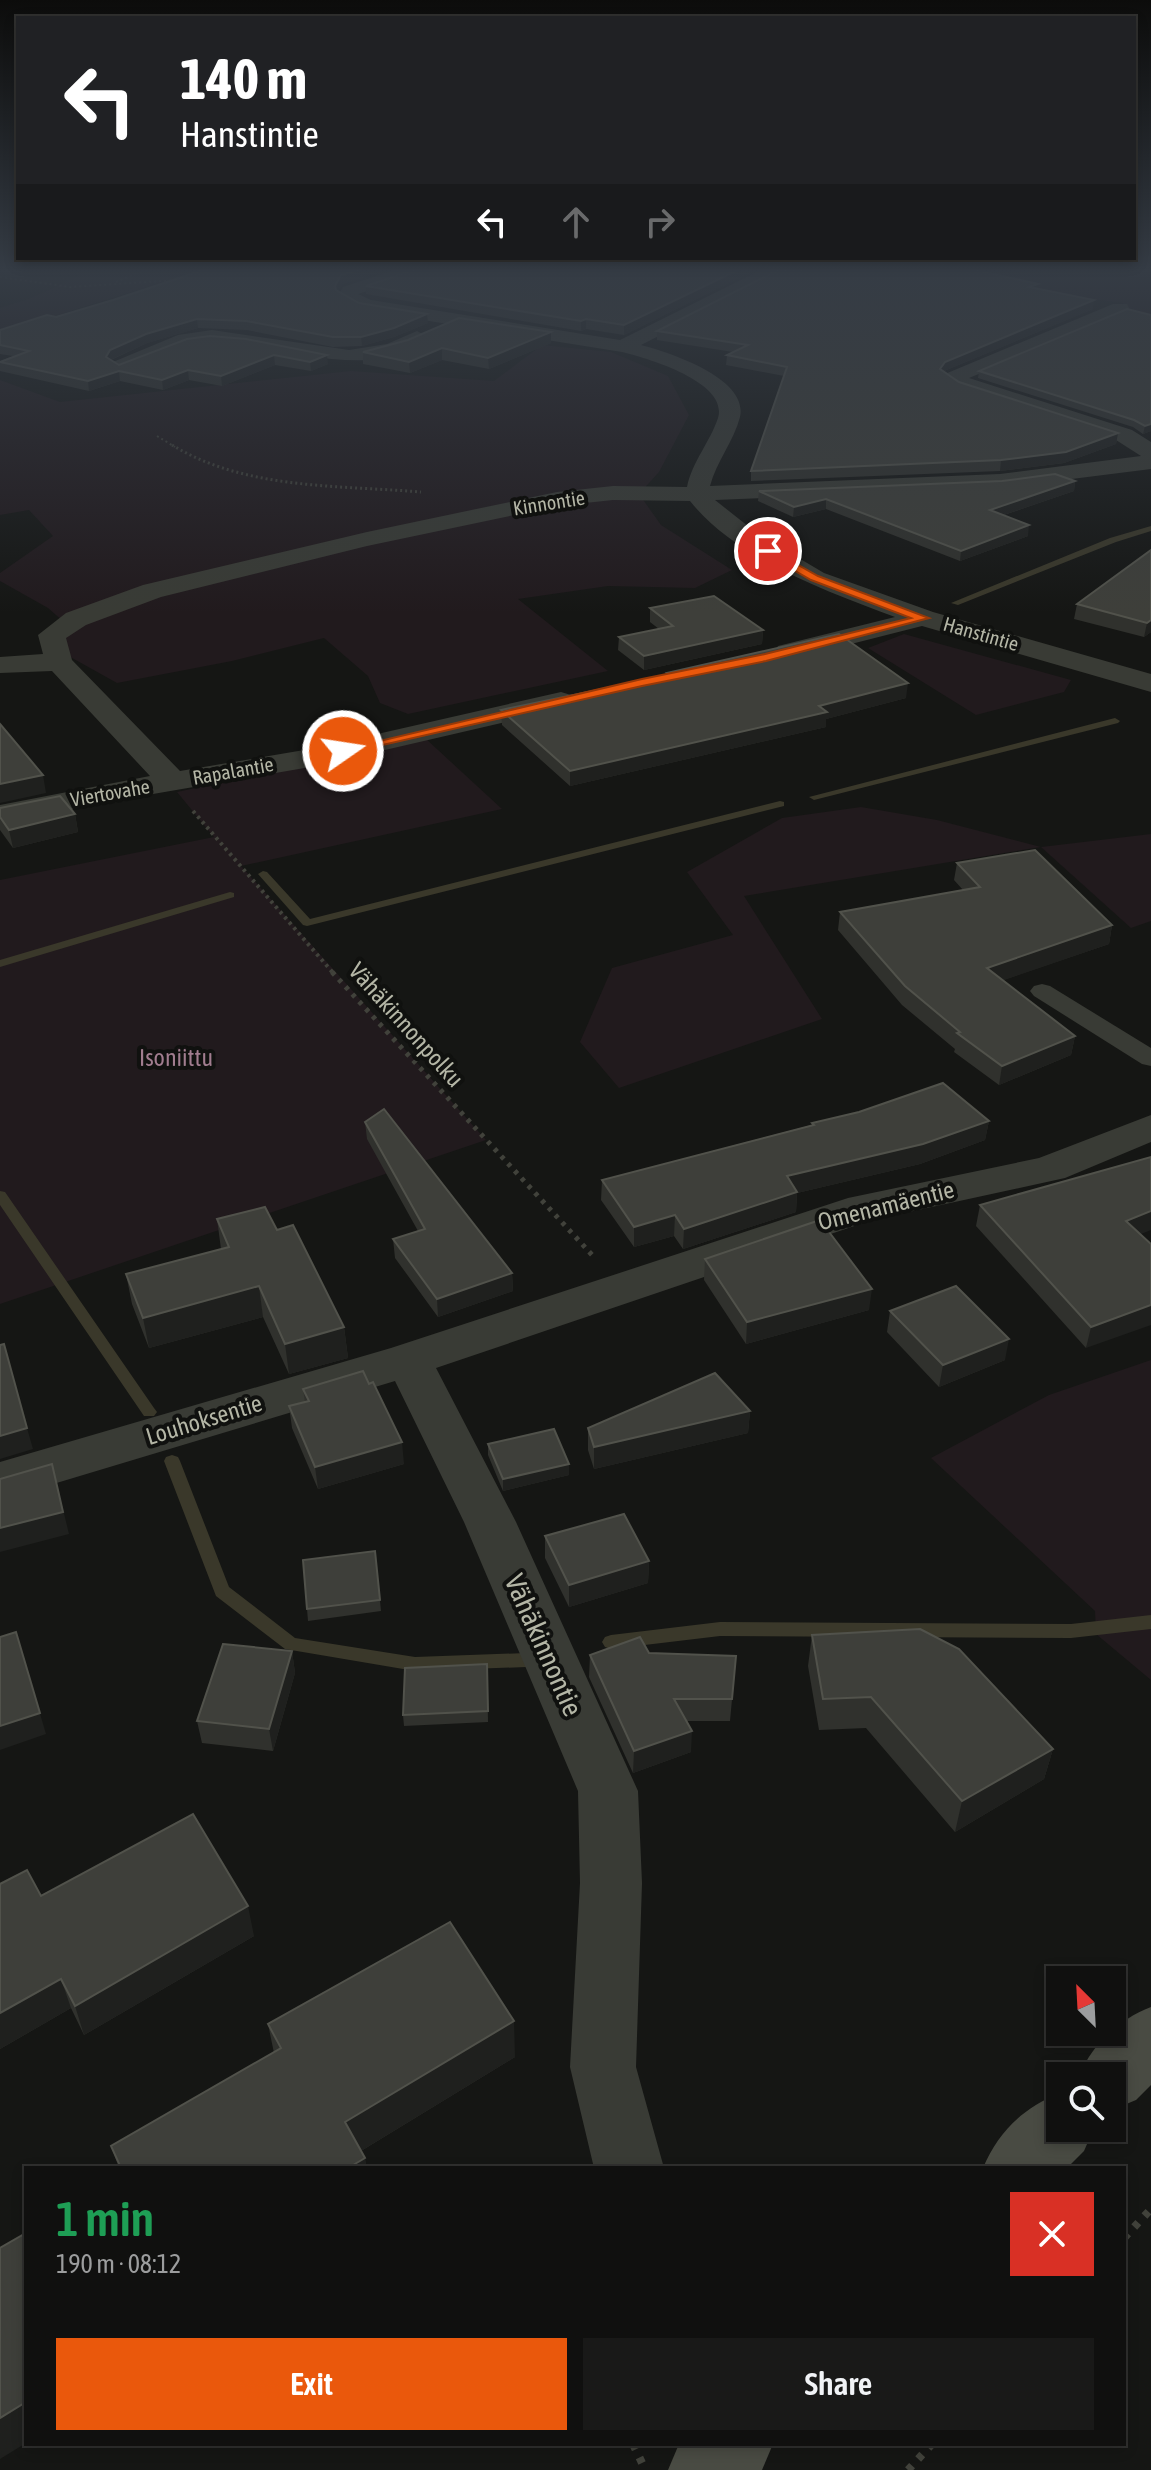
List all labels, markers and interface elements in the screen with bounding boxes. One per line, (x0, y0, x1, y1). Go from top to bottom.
text: 140 m (180, 47, 307, 111)
icon: left (48, 48, 152, 152)
text: Hanstintie (180, 113, 319, 155)
icon: left (470, 200, 514, 244)
icon: ahead (554, 200, 598, 244)
icon: right (638, 200, 682, 244)
street label: Kinnontie (511, 485, 586, 520)
pin (734, 517, 802, 585)
icon: arrive (746, 529, 790, 573)
street label: Hanstintie (941, 612, 1021, 655)
position arrow (301, 709, 385, 793)
street label: Rapalantie (191, 752, 275, 789)
street label: Viertovahe (68, 774, 151, 811)
street label: Vähäkinnonpolku (344, 957, 469, 1092)
park label: Isoniittu (139, 1044, 213, 1071)
street label: Omenamäentie (815, 1176, 957, 1235)
street label: Louhoksentie (143, 1389, 265, 1450)
street label: Vähäkinnontie (499, 1569, 589, 1721)
north arrow (1046, 1966, 1126, 2046)
map controls (1046, 1966, 1126, 2142)
button: search (1046, 2062, 1126, 2142)
text: 1 min (56, 2191, 154, 2246)
button: close (1010, 2192, 1094, 2276)
text: 190 m · 08:12 (56, 2249, 181, 2279)
button: Exit (56, 2338, 567, 2430)
button: Share (583, 2338, 1094, 2430)

